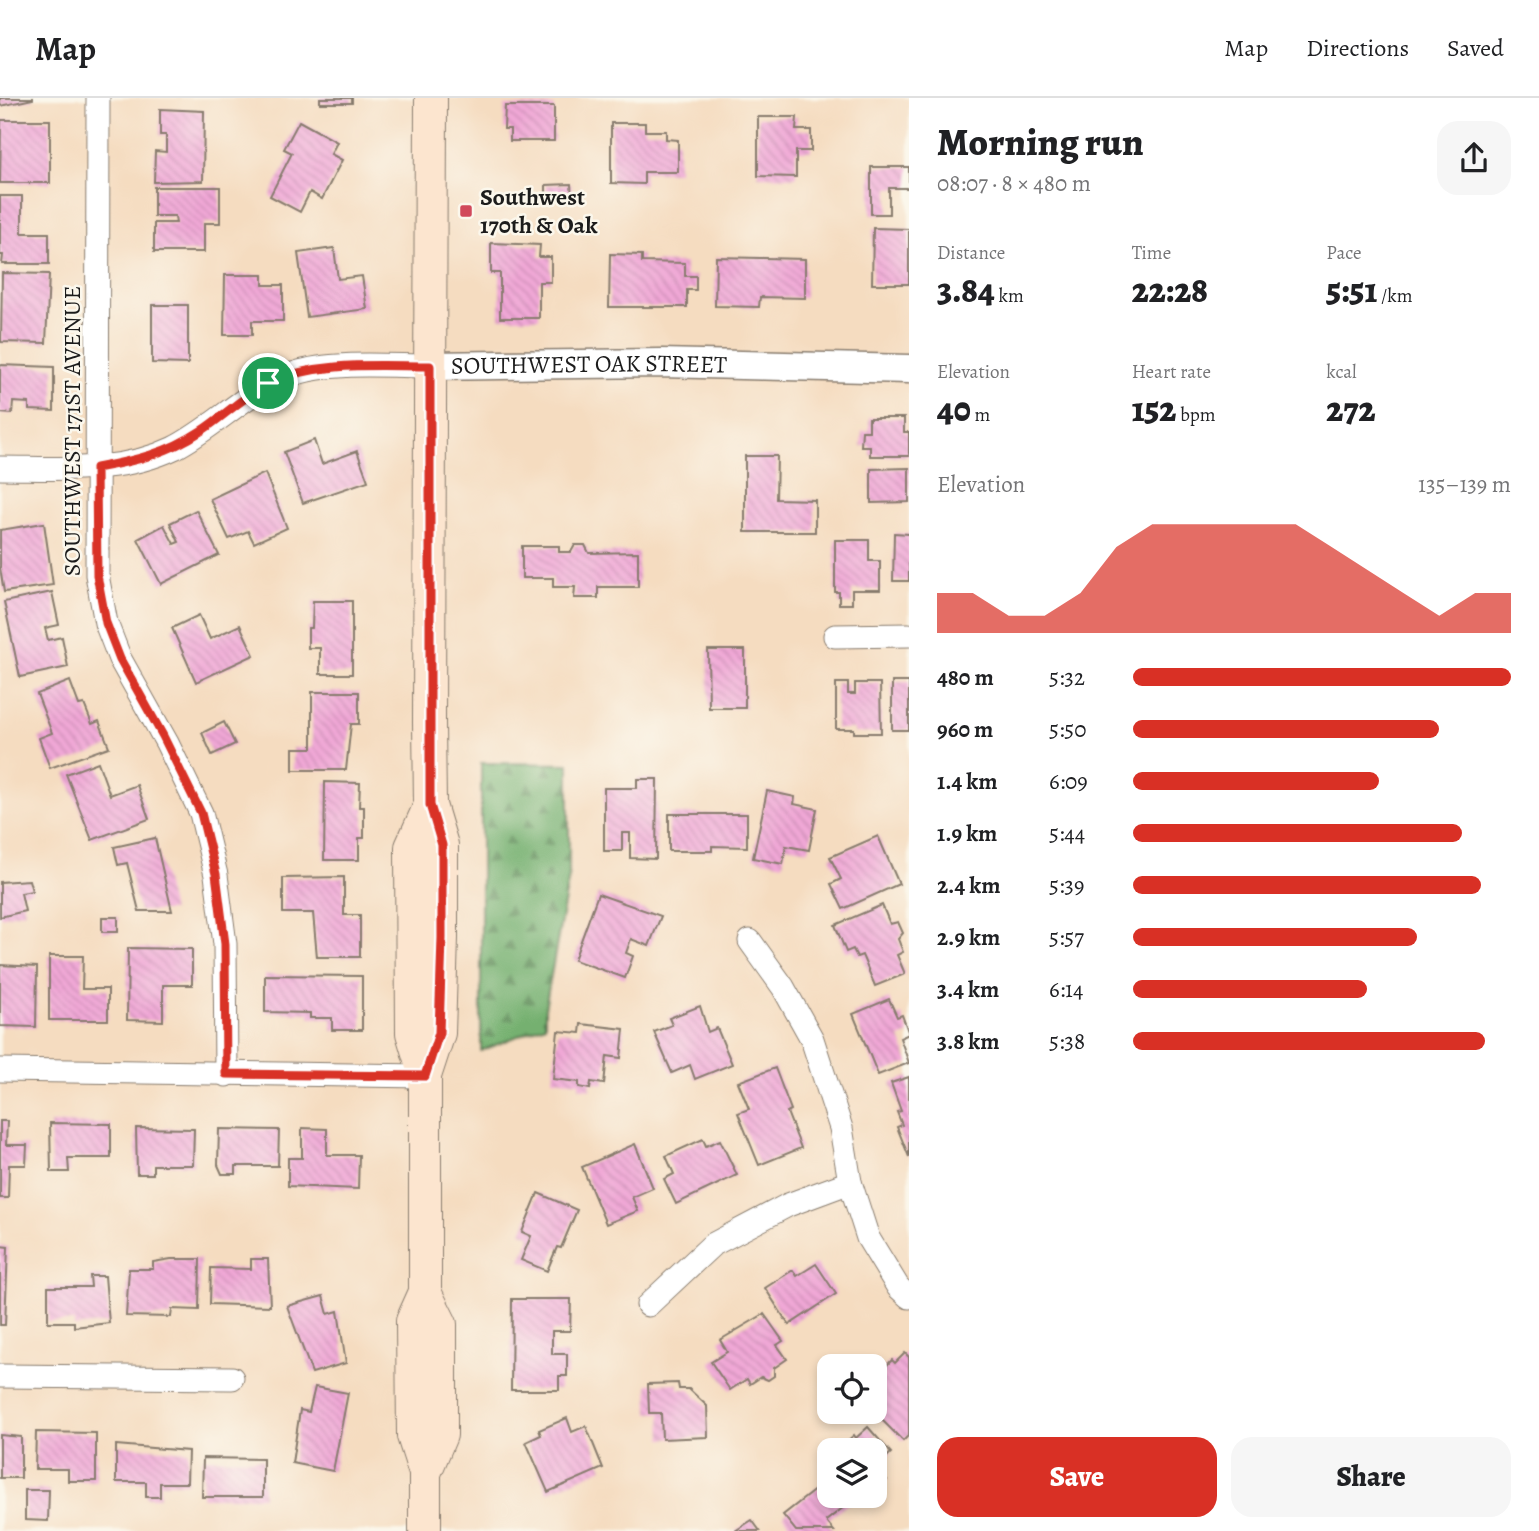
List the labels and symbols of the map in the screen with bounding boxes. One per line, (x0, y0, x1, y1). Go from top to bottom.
place label: Southwest 170th & Oak (480, 181, 598, 241)
marker: Southwest 170th & Oak (458, 203, 474, 219)
street label: SOUTHWEST 171ST AVENUE (56, 286, 88, 576)
street label: SOUTHWEST OAK STREET (451, 347, 728, 382)
pin (238, 353, 298, 413)

